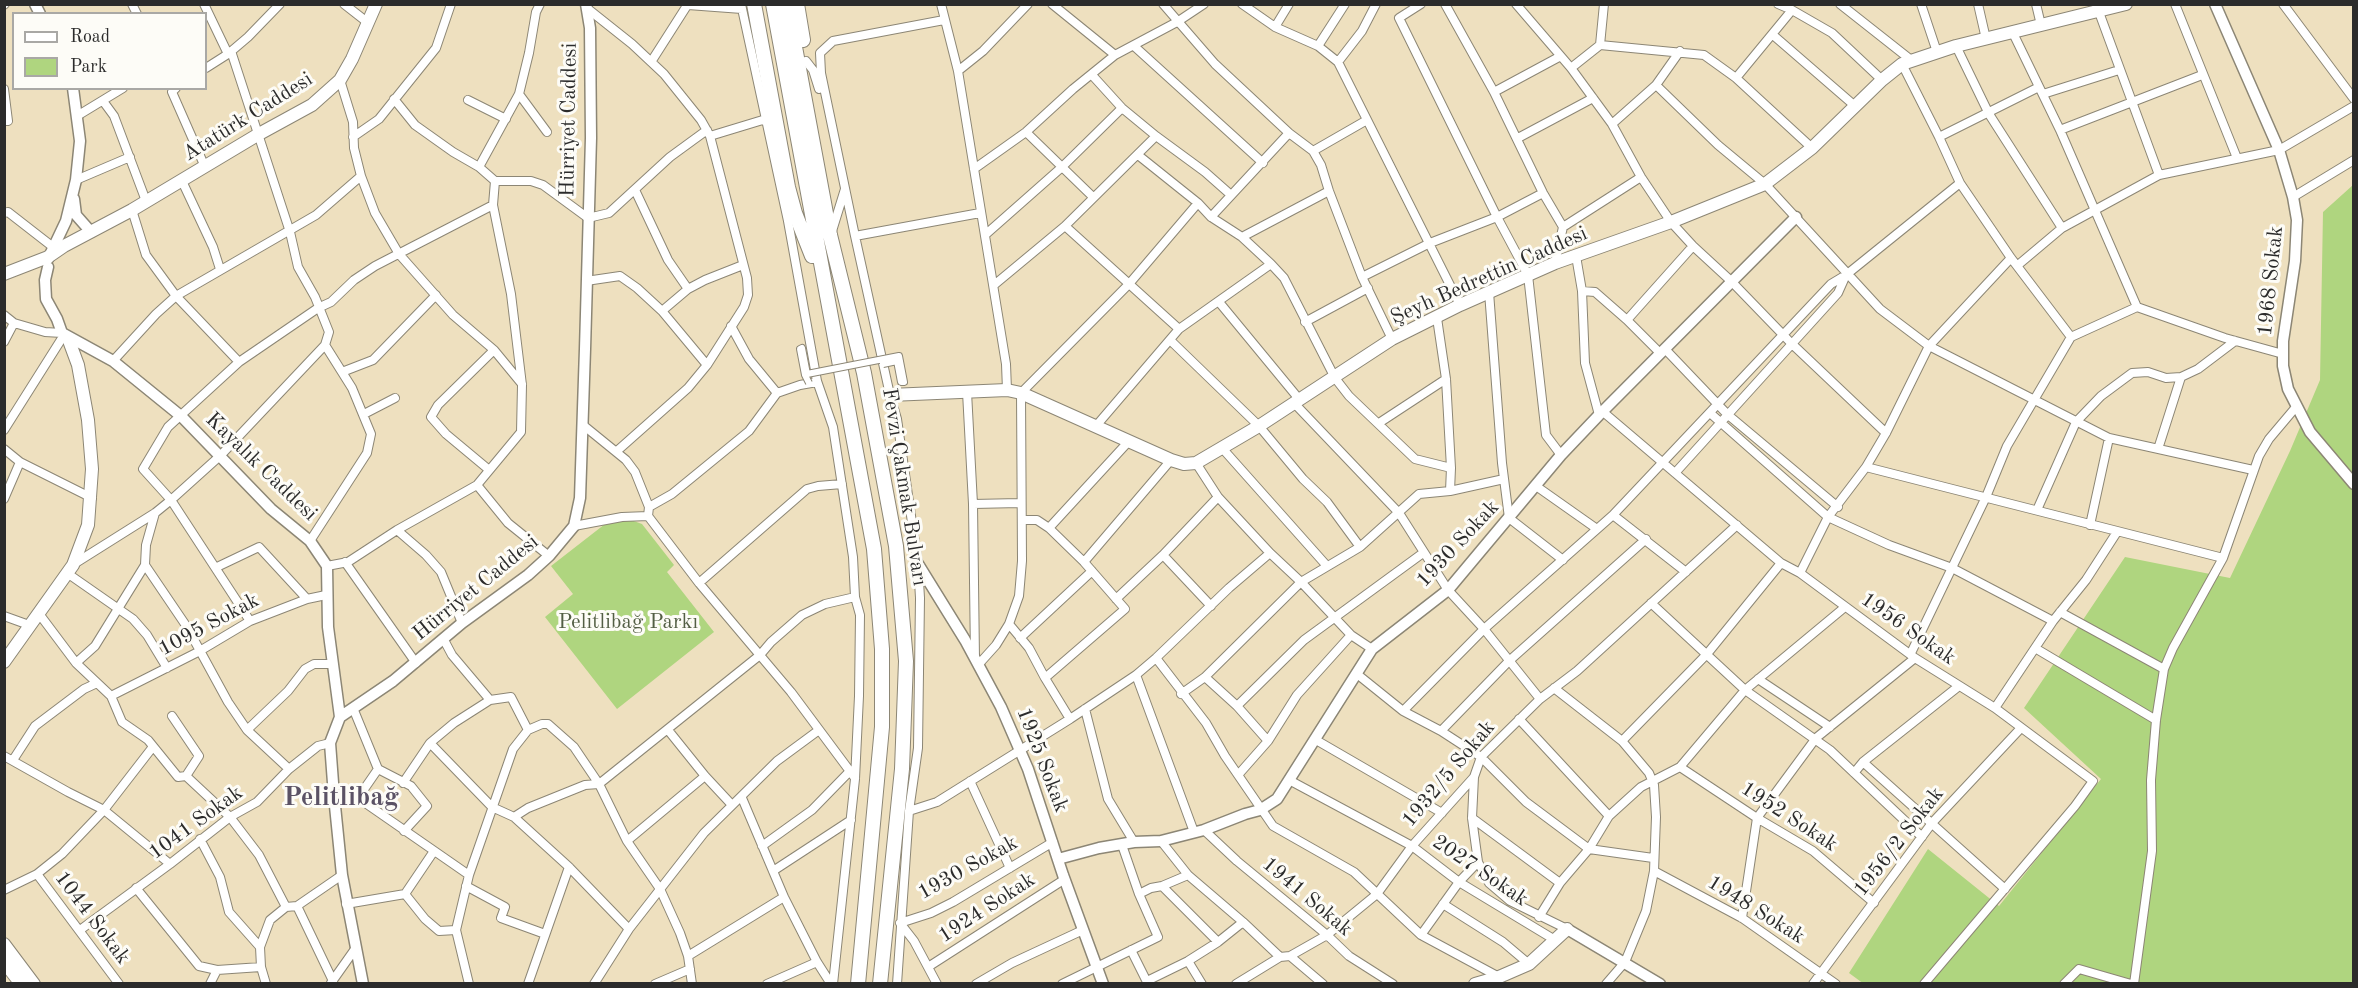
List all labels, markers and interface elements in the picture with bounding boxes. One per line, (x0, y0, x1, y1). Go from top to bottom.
legend (12, 12, 207, 90)
text: Road (70, 28, 110, 46)
street label: Hürriyet Caddesi (555, 43, 583, 197)
text: Park (70, 58, 107, 76)
street label: Atatürk Caddesi (178, 67, 318, 167)
street label: Şeyh Bedrettin Caddesi (1387, 221, 1591, 331)
street label: 1968 Sokak (2253, 225, 2289, 337)
street label: Fevzi Çakmak Bulvarı (876, 386, 932, 588)
street label: Kayalık Caddesi (200, 407, 322, 527)
street label: 1930 Sokak (1411, 495, 1505, 593)
street label: Hürriyet Caddesi (408, 530, 544, 646)
street label: 1956 Sokak (1856, 587, 1960, 671)
street label: 1095 Sokak (154, 588, 264, 662)
park label: Pelitlibağ Parkı (558, 609, 698, 635)
street label: 1925 Sokak (1010, 704, 1074, 816)
street label: 1932/5 Sokak (1397, 715, 1501, 833)
street label: 1952 Sokak (1736, 776, 1842, 858)
street label: 1041 Sokak (144, 780, 248, 866)
district label: Pelitlibağ (283, 782, 399, 814)
street label: 1956/2 Sokak (1848, 782, 1950, 902)
street label: 1930 Sokak (914, 830, 1022, 906)
street label: 2027 Sokak (1427, 830, 1533, 912)
street label: 1941 Sokak (1257, 852, 1357, 942)
street label: 1044 Sokak (49, 866, 135, 970)
street label: 1924 Sokak (934, 867, 1040, 949)
street label: 1948 Sokak (1703, 870, 1809, 950)

